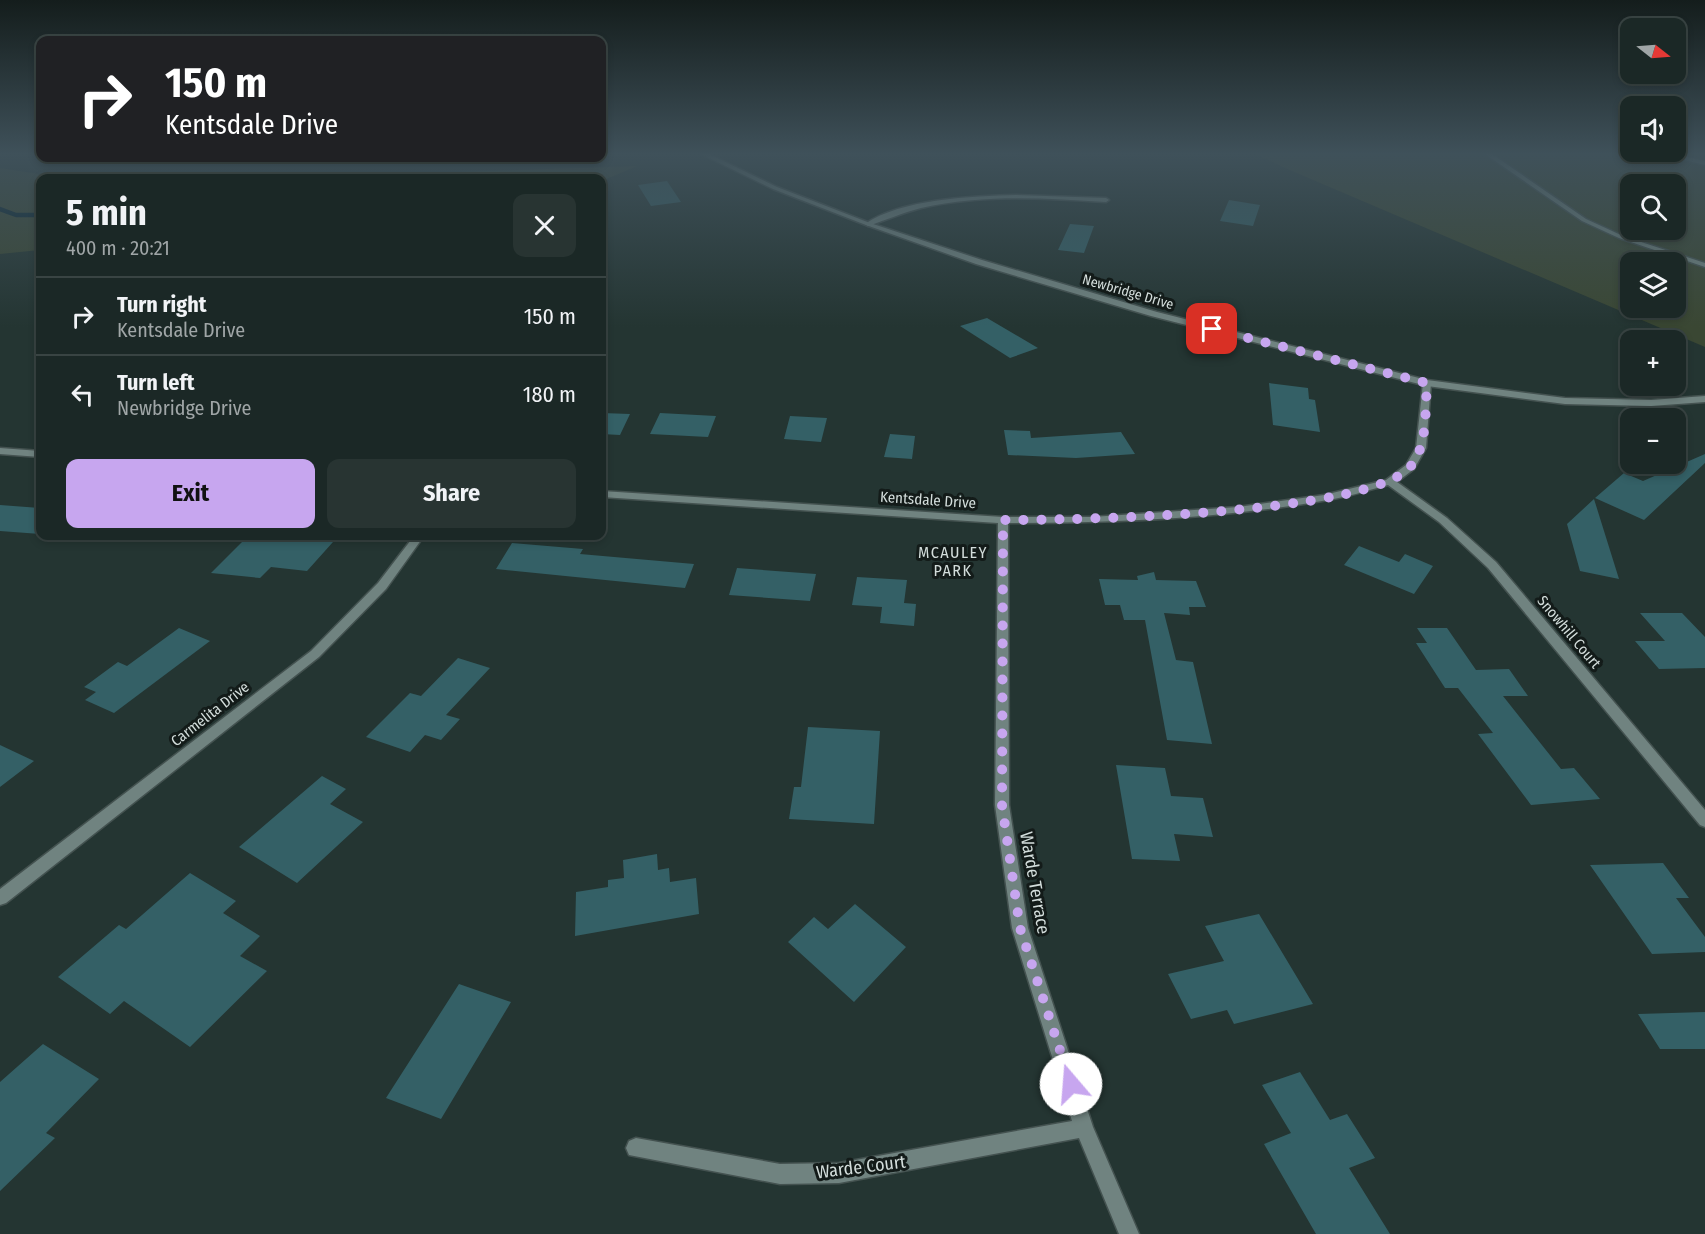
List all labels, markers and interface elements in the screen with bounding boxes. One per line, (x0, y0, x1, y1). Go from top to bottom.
north arrow (1620, 18, 1686, 84)
map controls (1620, 18, 1686, 474)
text: 150 m (165, 58, 267, 108)
icon: right (66, 60, 144, 138)
button: sound (1620, 96, 1686, 162)
text: Kentsdale Drive (165, 109, 338, 141)
button: search (1620, 174, 1686, 240)
text: 5 min (66, 191, 147, 235)
button: close (513, 194, 576, 257)
text: 400 m · 20:21 (66, 236, 170, 260)
button: layers (1620, 252, 1686, 318)
street label: Newbridge Drive (1080, 271, 1176, 313)
text: Turn right (117, 291, 206, 318)
icon: right (66, 300, 99, 333)
text: 150 m (524, 303, 576, 330)
pin (1186, 303, 1237, 354)
icon: arrive (1195, 312, 1228, 345)
text: Kentsdale Drive (117, 318, 245, 342)
button: + (1620, 330, 1686, 396)
text: Turn left (117, 369, 195, 396)
icon: left (66, 378, 99, 411)
text: 180 m (523, 381, 576, 408)
text: Newbridge Drive (117, 396, 252, 420)
button: − (1620, 408, 1686, 474)
button: Exit (66, 459, 315, 528)
button: Share (327, 459, 576, 528)
street label: Kentsdale Drive (879, 488, 977, 512)
district label: MCAULEY PARK (918, 543, 988, 580)
street label: Snowhill Court (1533, 592, 1605, 672)
street label: Carmelita Drive (167, 678, 253, 750)
street label: Warde Terrace (1015, 830, 1055, 936)
position arrow (1039, 1052, 1103, 1116)
street label: Warde Court (815, 1151, 907, 1183)

